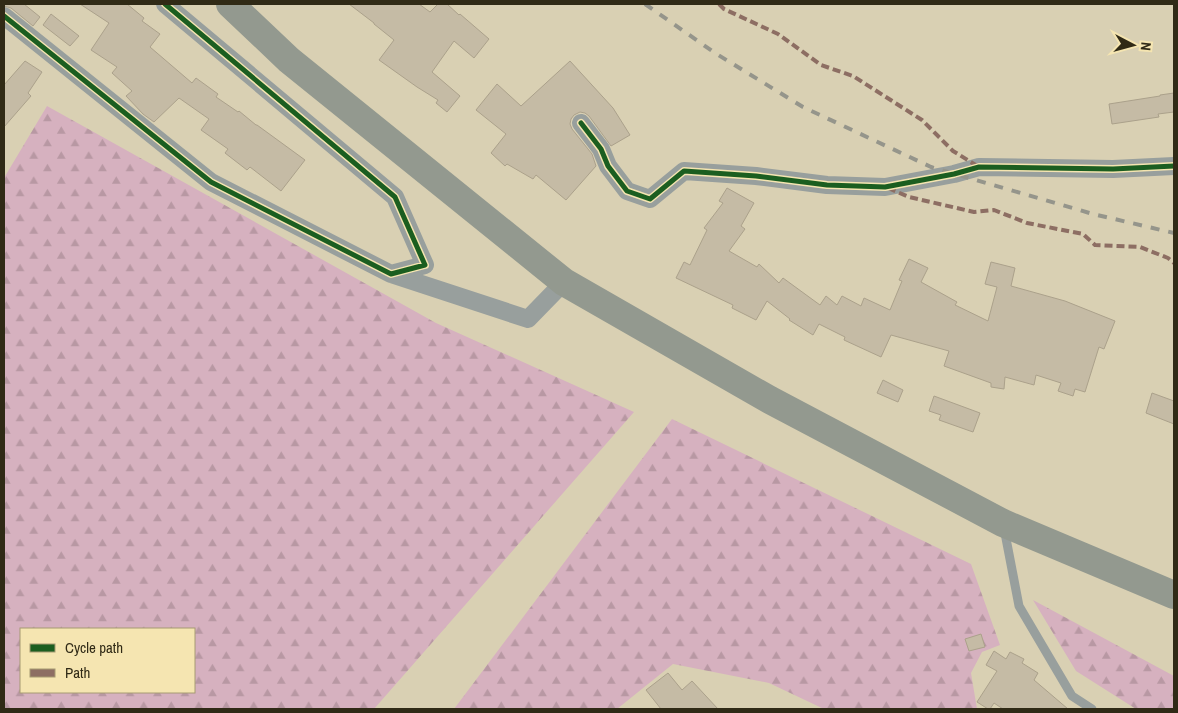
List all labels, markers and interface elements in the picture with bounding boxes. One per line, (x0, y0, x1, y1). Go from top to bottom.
north arrow (1108, 20, 1158, 70)
text: N (1137, 41, 1155, 51)
legend (20, 628, 195, 693)
text: Cycle path (65, 637, 123, 658)
text: Path (65, 662, 90, 683)

